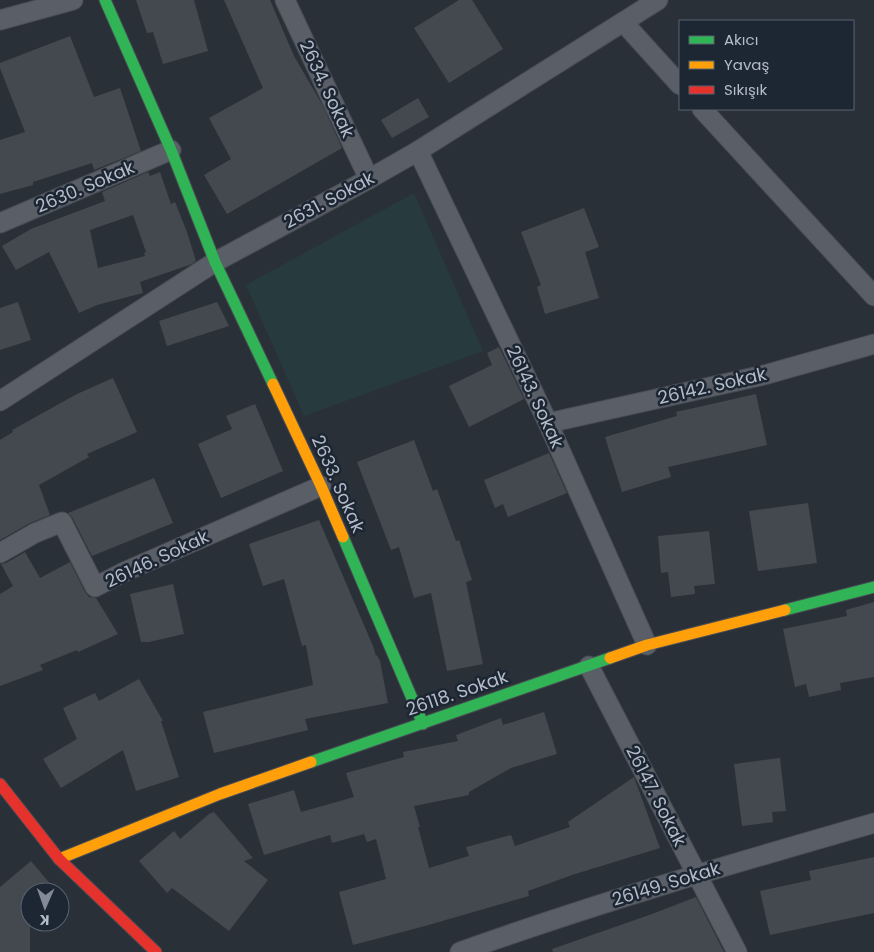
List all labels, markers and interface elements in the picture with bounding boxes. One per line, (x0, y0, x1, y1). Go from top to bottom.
legend (679, 20, 854, 110)
text: Akıcı (724, 29, 758, 50)
street label: 2634. Sokak (294, 36, 361, 142)
text: Yavaş (724, 54, 769, 75)
text: Sıkışık (724, 79, 767, 100)
street label: 2630. Sokak (32, 154, 139, 219)
street label: 2631. Sokak (279, 165, 379, 234)
street label: 26143. Sokak (501, 341, 571, 453)
street label: 26142. Sokak (655, 361, 769, 410)
street label: 2633. Sokak (306, 431, 371, 537)
street label: 26146. Sokak (101, 523, 213, 593)
street label: 26118. Sokak (403, 663, 512, 722)
street label: 26147. Sokak (620, 741, 693, 851)
street label: 26149. Sokak (609, 855, 724, 912)
north arrow (20, 882, 70, 932)
text: K (39, 910, 50, 930)

